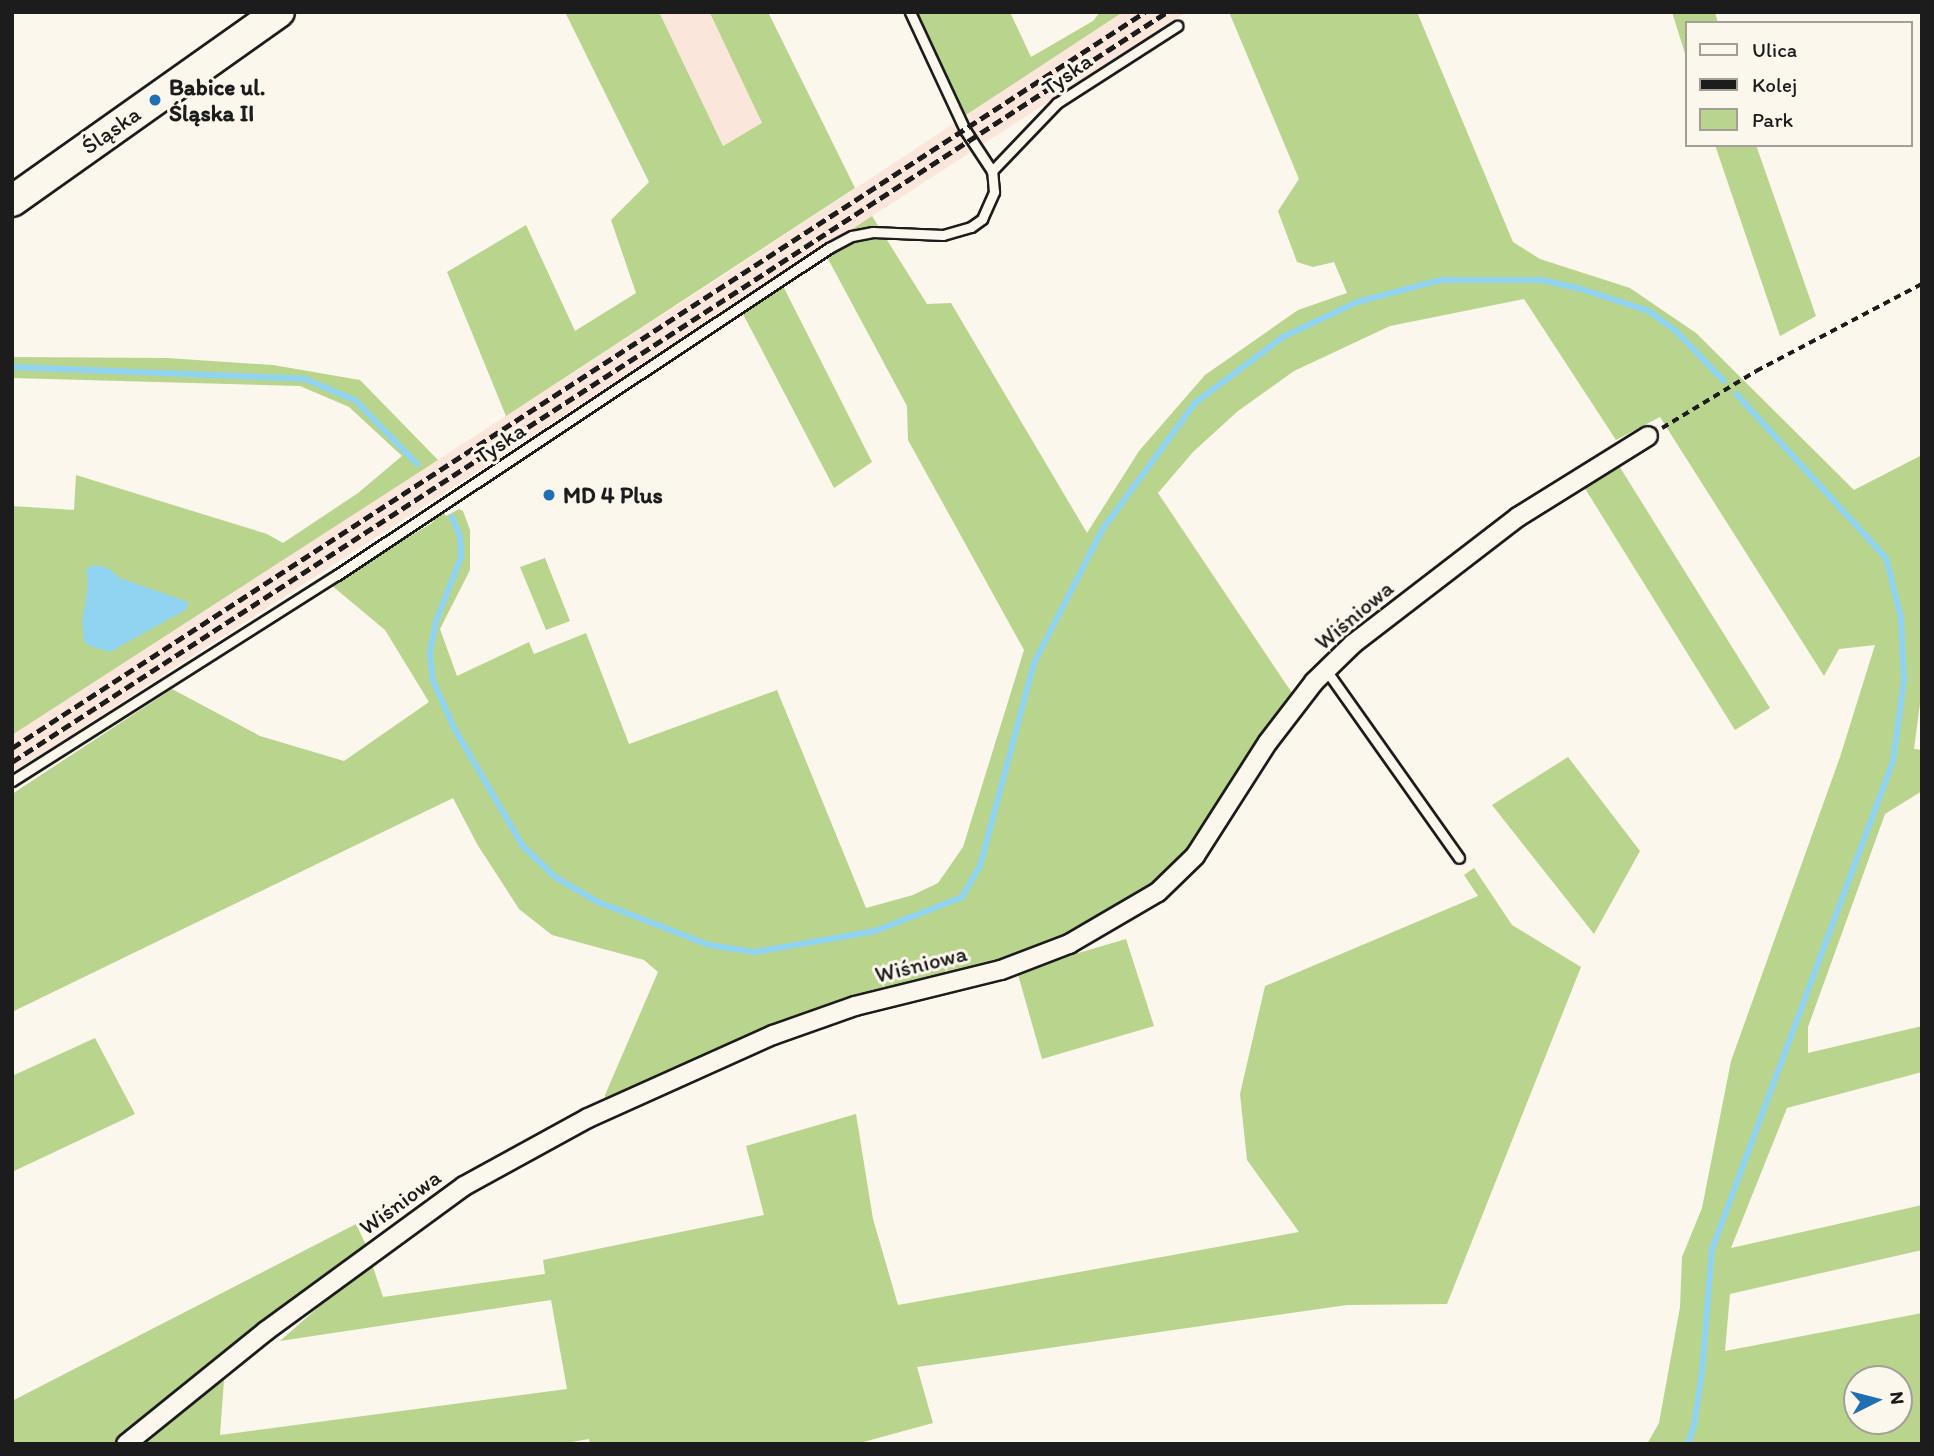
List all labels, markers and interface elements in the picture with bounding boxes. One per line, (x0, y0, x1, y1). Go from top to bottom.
legend (1686, 21, 1913, 147)
text: Ulica (1752, 37, 1797, 62)
street label: Tyska (1036, 47, 1098, 101)
text: Kolej (1752, 72, 1797, 97)
place label: Babice ul. Śląska II (169, 73, 265, 127)
marker: Babice ul. Śląska II (147, 92, 163, 108)
street label: Śląska (76, 100, 146, 160)
text: Park (1752, 107, 1793, 132)
street label: Tyska (469, 416, 531, 470)
place label: MD 4 Plus (563, 481, 662, 509)
marker: MD 4 Plus (541, 487, 557, 503)
street label: Wiśniowa (1309, 574, 1399, 656)
street label: Wiśniowa (872, 939, 970, 989)
street label: Wiśniowa (354, 1163, 446, 1241)
north arrow (1843, 1365, 1913, 1435)
text: N (1885, 1390, 1909, 1406)

